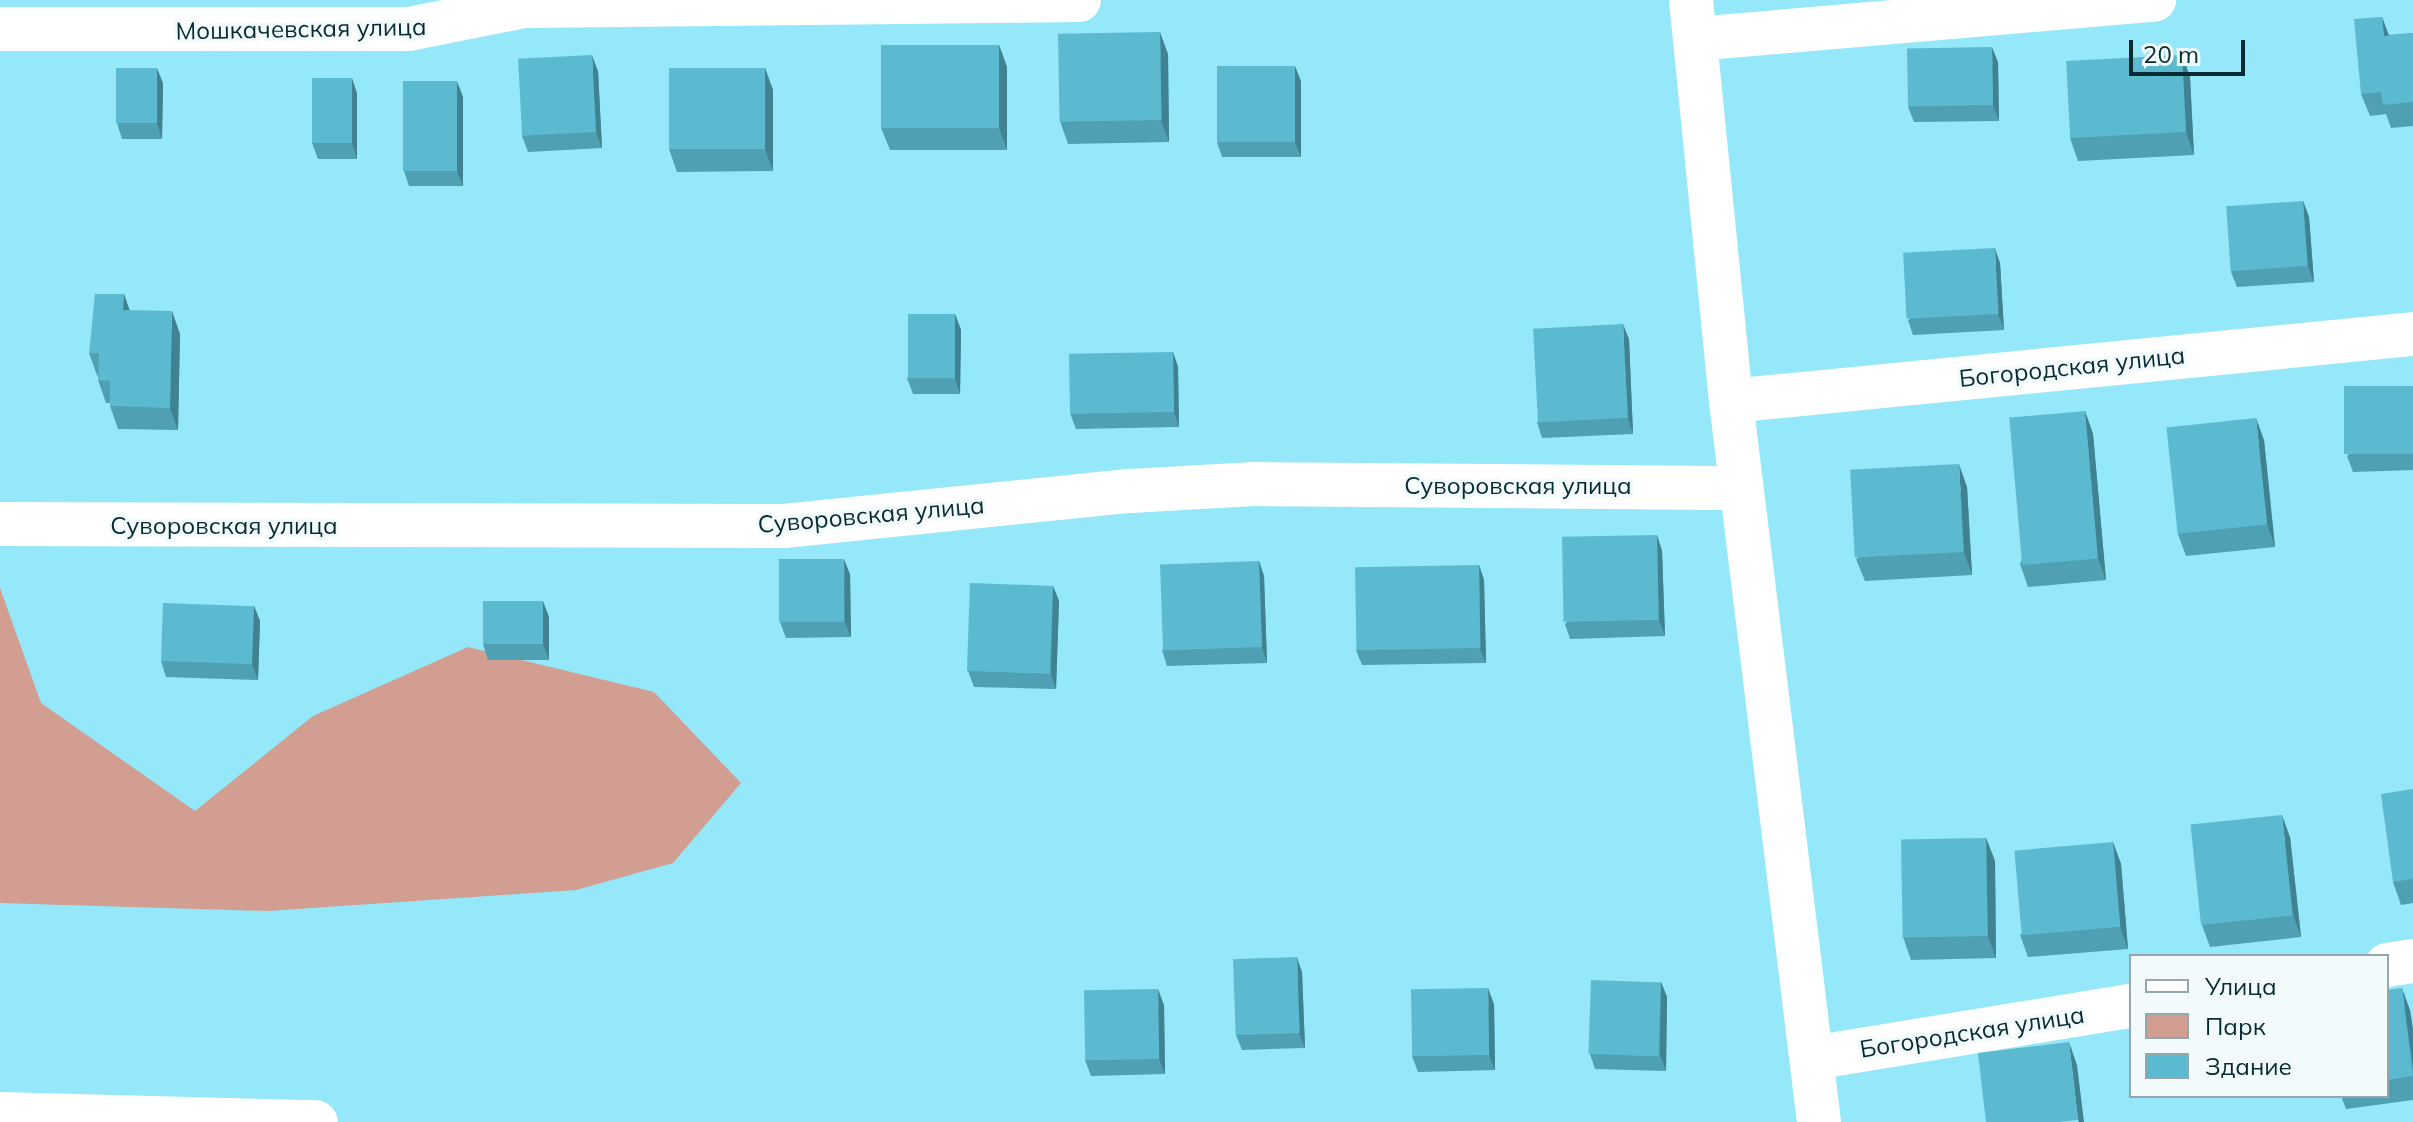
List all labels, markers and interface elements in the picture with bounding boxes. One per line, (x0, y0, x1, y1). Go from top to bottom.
street label: Мошкачевская улица (175, 12, 427, 46)
scale bar (2133, 24, 2249, 74)
text: 20 m (2143, 39, 2199, 69)
street label: Богородская улица (1958, 341, 2186, 393)
street label: Суворовская улица (1404, 472, 1632, 500)
street label: Суворовская улица (756, 491, 986, 539)
street label: Суворовская улица (110, 512, 338, 540)
legend (2129, 954, 2389, 1098)
text: Улица (2205, 971, 2277, 1001)
street label: Богородская улица (1858, 1000, 2086, 1064)
text: Парк (2205, 1011, 2266, 1041)
text: Здание (2205, 1051, 2292, 1081)

